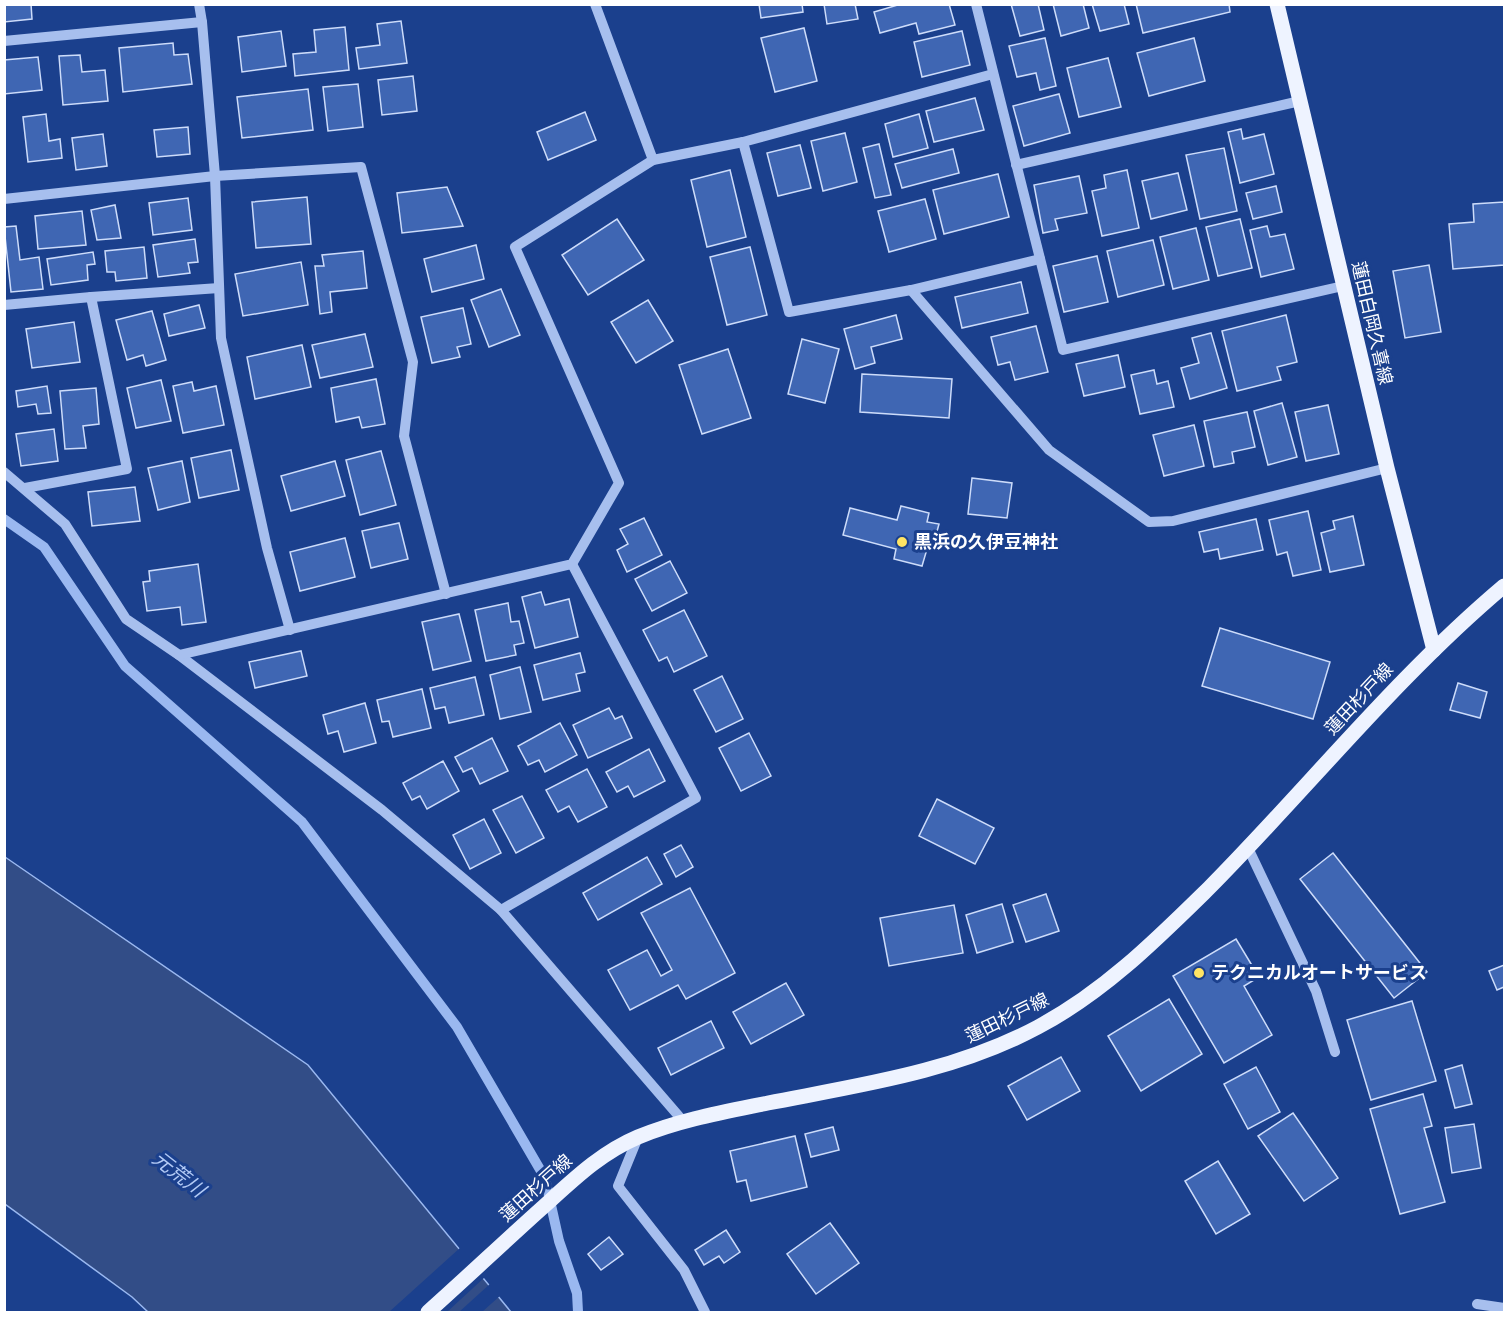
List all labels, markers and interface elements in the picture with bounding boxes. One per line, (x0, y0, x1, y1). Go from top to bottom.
street label: 蓮田白岡久喜線 (1348, 259, 1397, 387)
place label: 黒浜の久伊豆神社 (914, 531, 1058, 552)
marker: 黒浜の久伊豆神社 (895, 535, 909, 549)
street label: 蓮田杉戸線 (1320, 659, 1397, 739)
place label: テクニカルオートサービス (1211, 962, 1427, 983)
marker: テクニカルオートサービス (1192, 966, 1206, 980)
street label: 蓮田杉戸線 (962, 988, 1052, 1047)
water label: 元荒川 (148, 1146, 212, 1203)
street label: 蓮田杉戸線 (495, 1150, 576, 1226)

